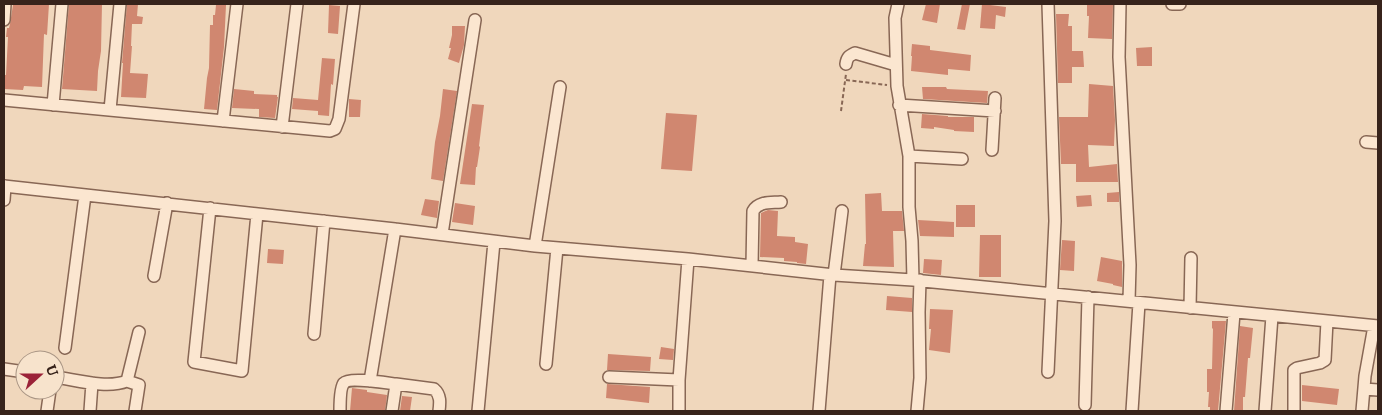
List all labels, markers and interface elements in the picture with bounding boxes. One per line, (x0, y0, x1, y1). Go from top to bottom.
north arrow (15, 350, 65, 400)
text: U (42, 361, 64, 379)

